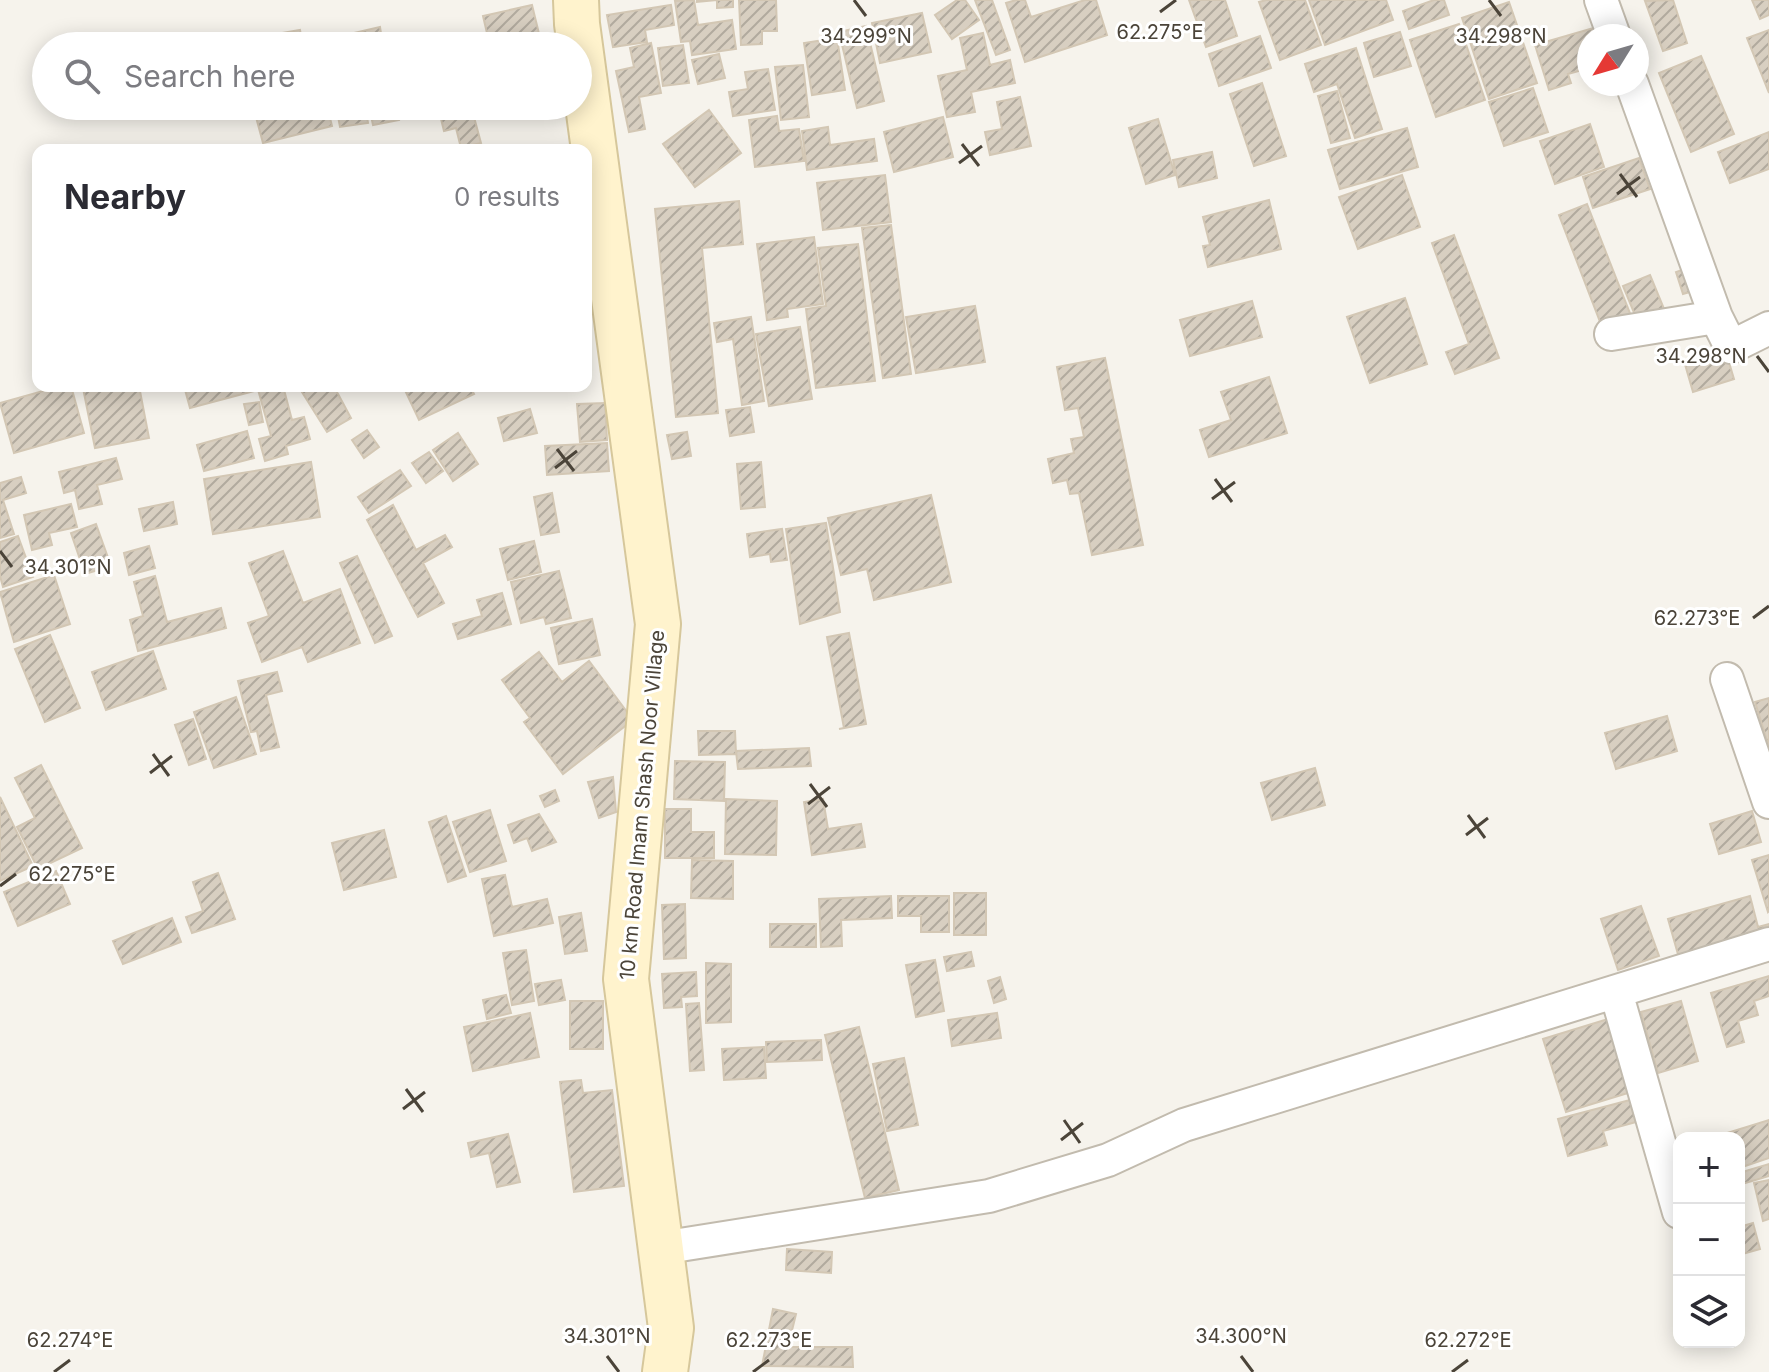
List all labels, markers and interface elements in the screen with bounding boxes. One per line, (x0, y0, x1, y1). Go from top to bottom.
text: 62.275°E (1117, 20, 1203, 44)
text: 34.299°N (820, 24, 912, 48)
text: 34.298°N (1455, 24, 1547, 48)
north arrow (1577, 24, 1649, 96)
search box (32, 32, 592, 120)
icon: search (60, 54, 104, 98)
text: Search here (124, 58, 296, 94)
text: Nearby (64, 176, 186, 217)
text: 0 results (454, 181, 560, 212)
text: 34.298°N (1655, 344, 1747, 368)
text: 34.301°N (24, 555, 112, 579)
text: 62.273°E (1654, 606, 1740, 630)
street label: 10 km Road Imam Shash Noor Village (615, 629, 669, 981)
text: 62.275°E (29, 862, 115, 886)
map controls (1673, 1132, 1745, 1348)
button: + (1673, 1132, 1745, 1204)
button: − (1673, 1204, 1745, 1276)
button: layers (1673, 1276, 1745, 1348)
text: 34.301°N (563, 1324, 651, 1348)
text: 34.300°N (1195, 1324, 1287, 1348)
text: 62.274°E (27, 1328, 113, 1352)
text: 62.273°E (726, 1328, 812, 1352)
text: 62.272°E (1424, 1328, 1512, 1352)

